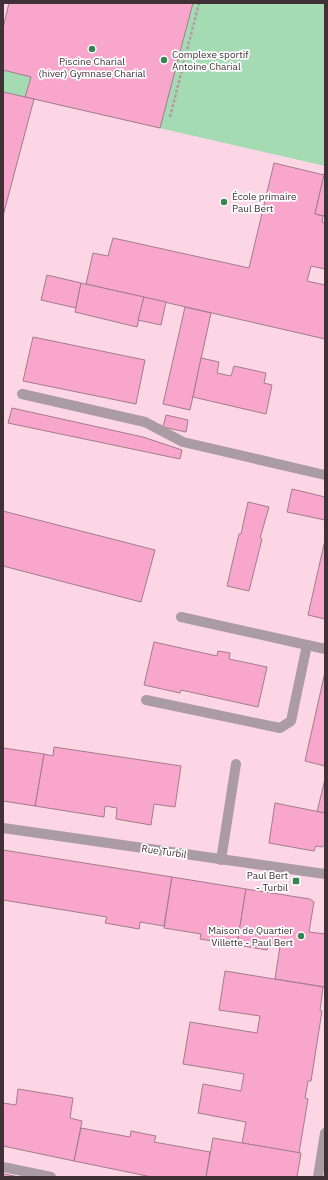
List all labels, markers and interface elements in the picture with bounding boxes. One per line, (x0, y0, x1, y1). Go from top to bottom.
marker: Piscine Charial (hiver) Gymnase Charial (87, 44, 97, 54)
place label: Complexe sportif Antoine Charial (172, 48, 249, 73)
place label: Piscine Charial (hiver) Gymnase Charial (38, 55, 146, 80)
marker: Complexe sportif Antoine Charial (159, 55, 169, 65)
place label: École primaire Paul Bert (232, 190, 297, 215)
marker: École primaire Paul Bert (219, 197, 229, 207)
street label: Rue Turbil (140, 842, 188, 861)
place label: Paul Bert - Turbil (247, 869, 288, 894)
marker: Paul Bert - Turbil (291, 876, 301, 886)
place label: Maison de Quartier Villette - Paul Bert (208, 924, 293, 949)
marker: Maison de Quartier Villette - Paul Bert (296, 931, 306, 941)

